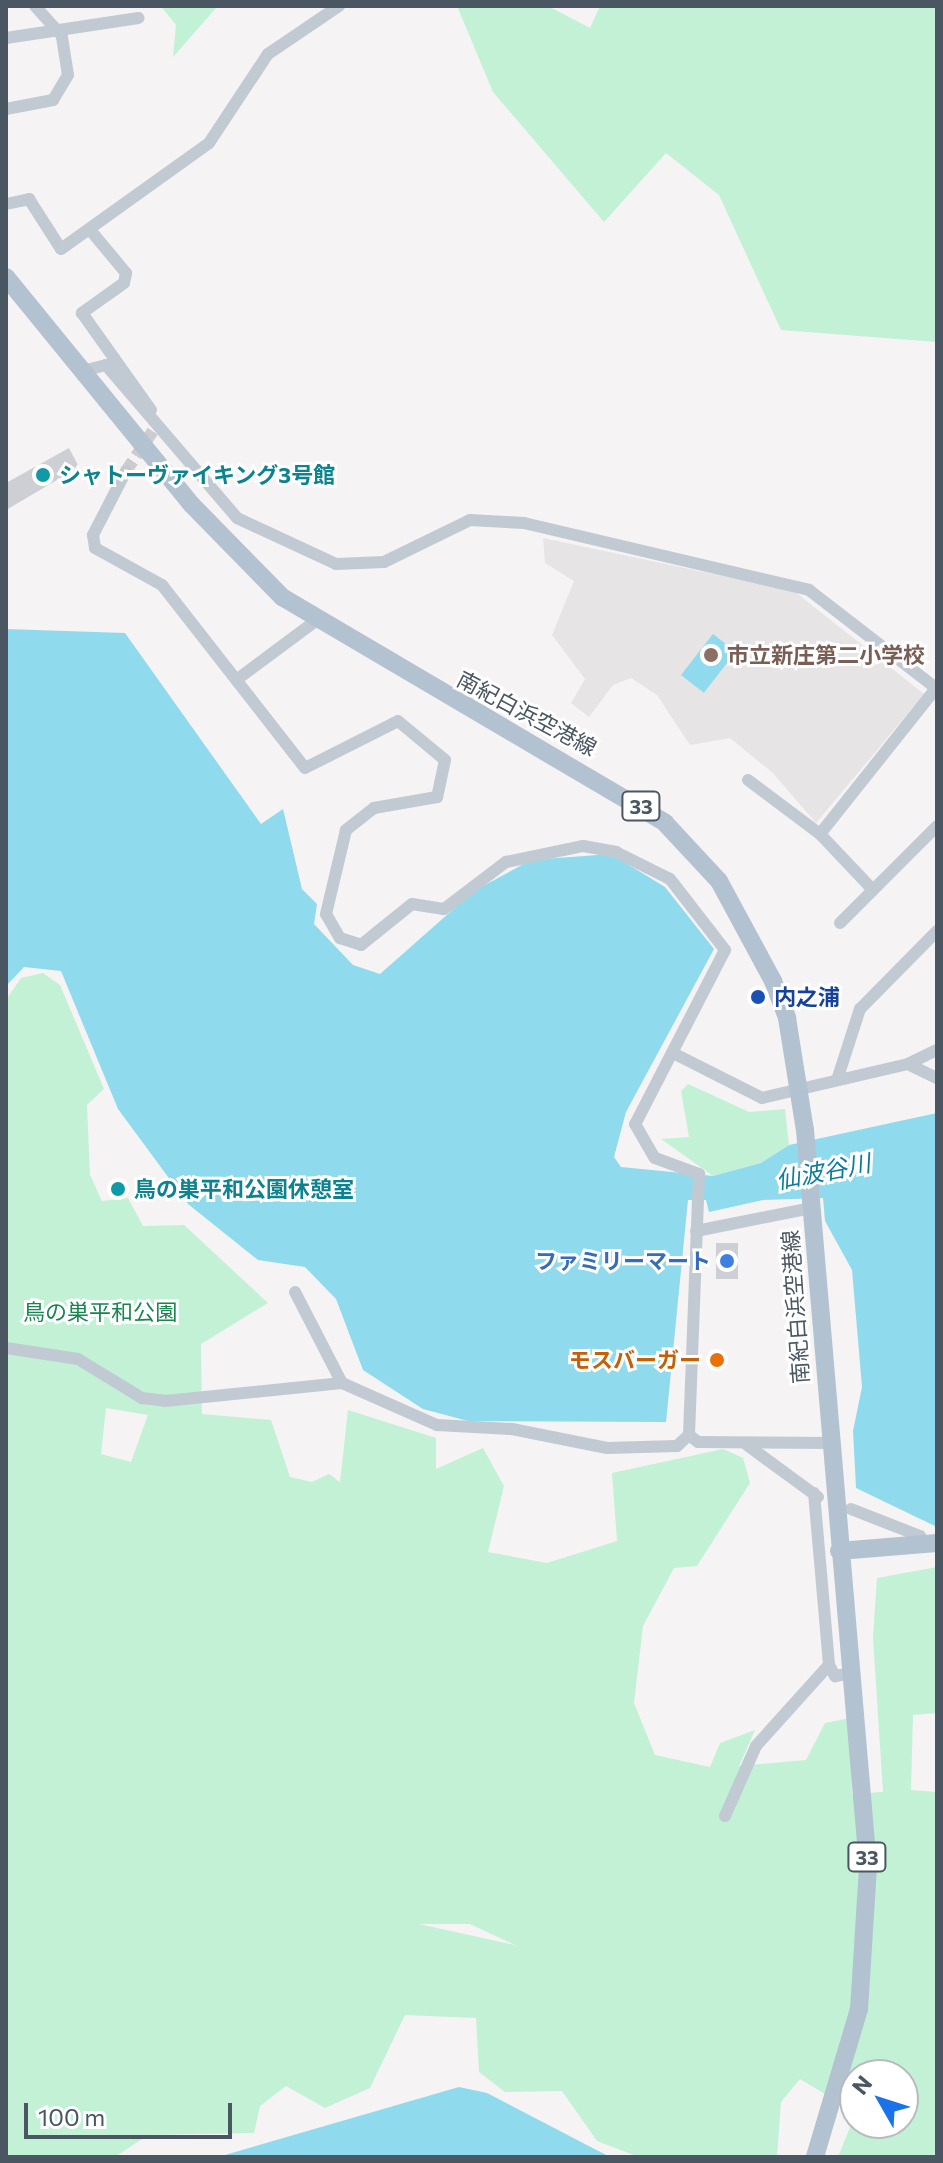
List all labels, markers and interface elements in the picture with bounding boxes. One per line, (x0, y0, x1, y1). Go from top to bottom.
place label: シャトーヴァイキング3号館 (59, 462, 336, 488)
marker: シャトーヴァイキング3号館 (34, 466, 52, 484)
place label: 市立新庄第二小学校 (727, 642, 925, 668)
marker: 市立新庄第二小学校 (702, 646, 720, 664)
street label: 南紀白浜空港線 (453, 665, 601, 761)
road number: 33 (621, 790, 661, 822)
place label: 内之浦 (774, 984, 840, 1010)
marker: 内之浦 (749, 988, 767, 1006)
water label: 仙波谷川 (773, 1148, 873, 1194)
place label: 鳥の巣平和公園休憩室 (134, 1176, 354, 1202)
marker: 鳥の巣平和公園休憩室 (109, 1180, 127, 1198)
street label: 南紀白浜空港線 (776, 1229, 814, 1385)
place label: ファミリーマート (535, 1248, 711, 1274)
marker: ファミリーマート (718, 1252, 736, 1270)
park label: 鳥の巣平和公園 (23, 1299, 177, 1325)
place label: モスバーガー (569, 1347, 701, 1373)
marker: モスバーガー (708, 1351, 726, 1369)
road number: 33 (847, 1841, 887, 1873)
north arrow (839, 2059, 919, 2139)
text: N (846, 2070, 877, 2100)
scale bar (28, 2087, 236, 2137)
text: 100 m (38, 2102, 105, 2131)

